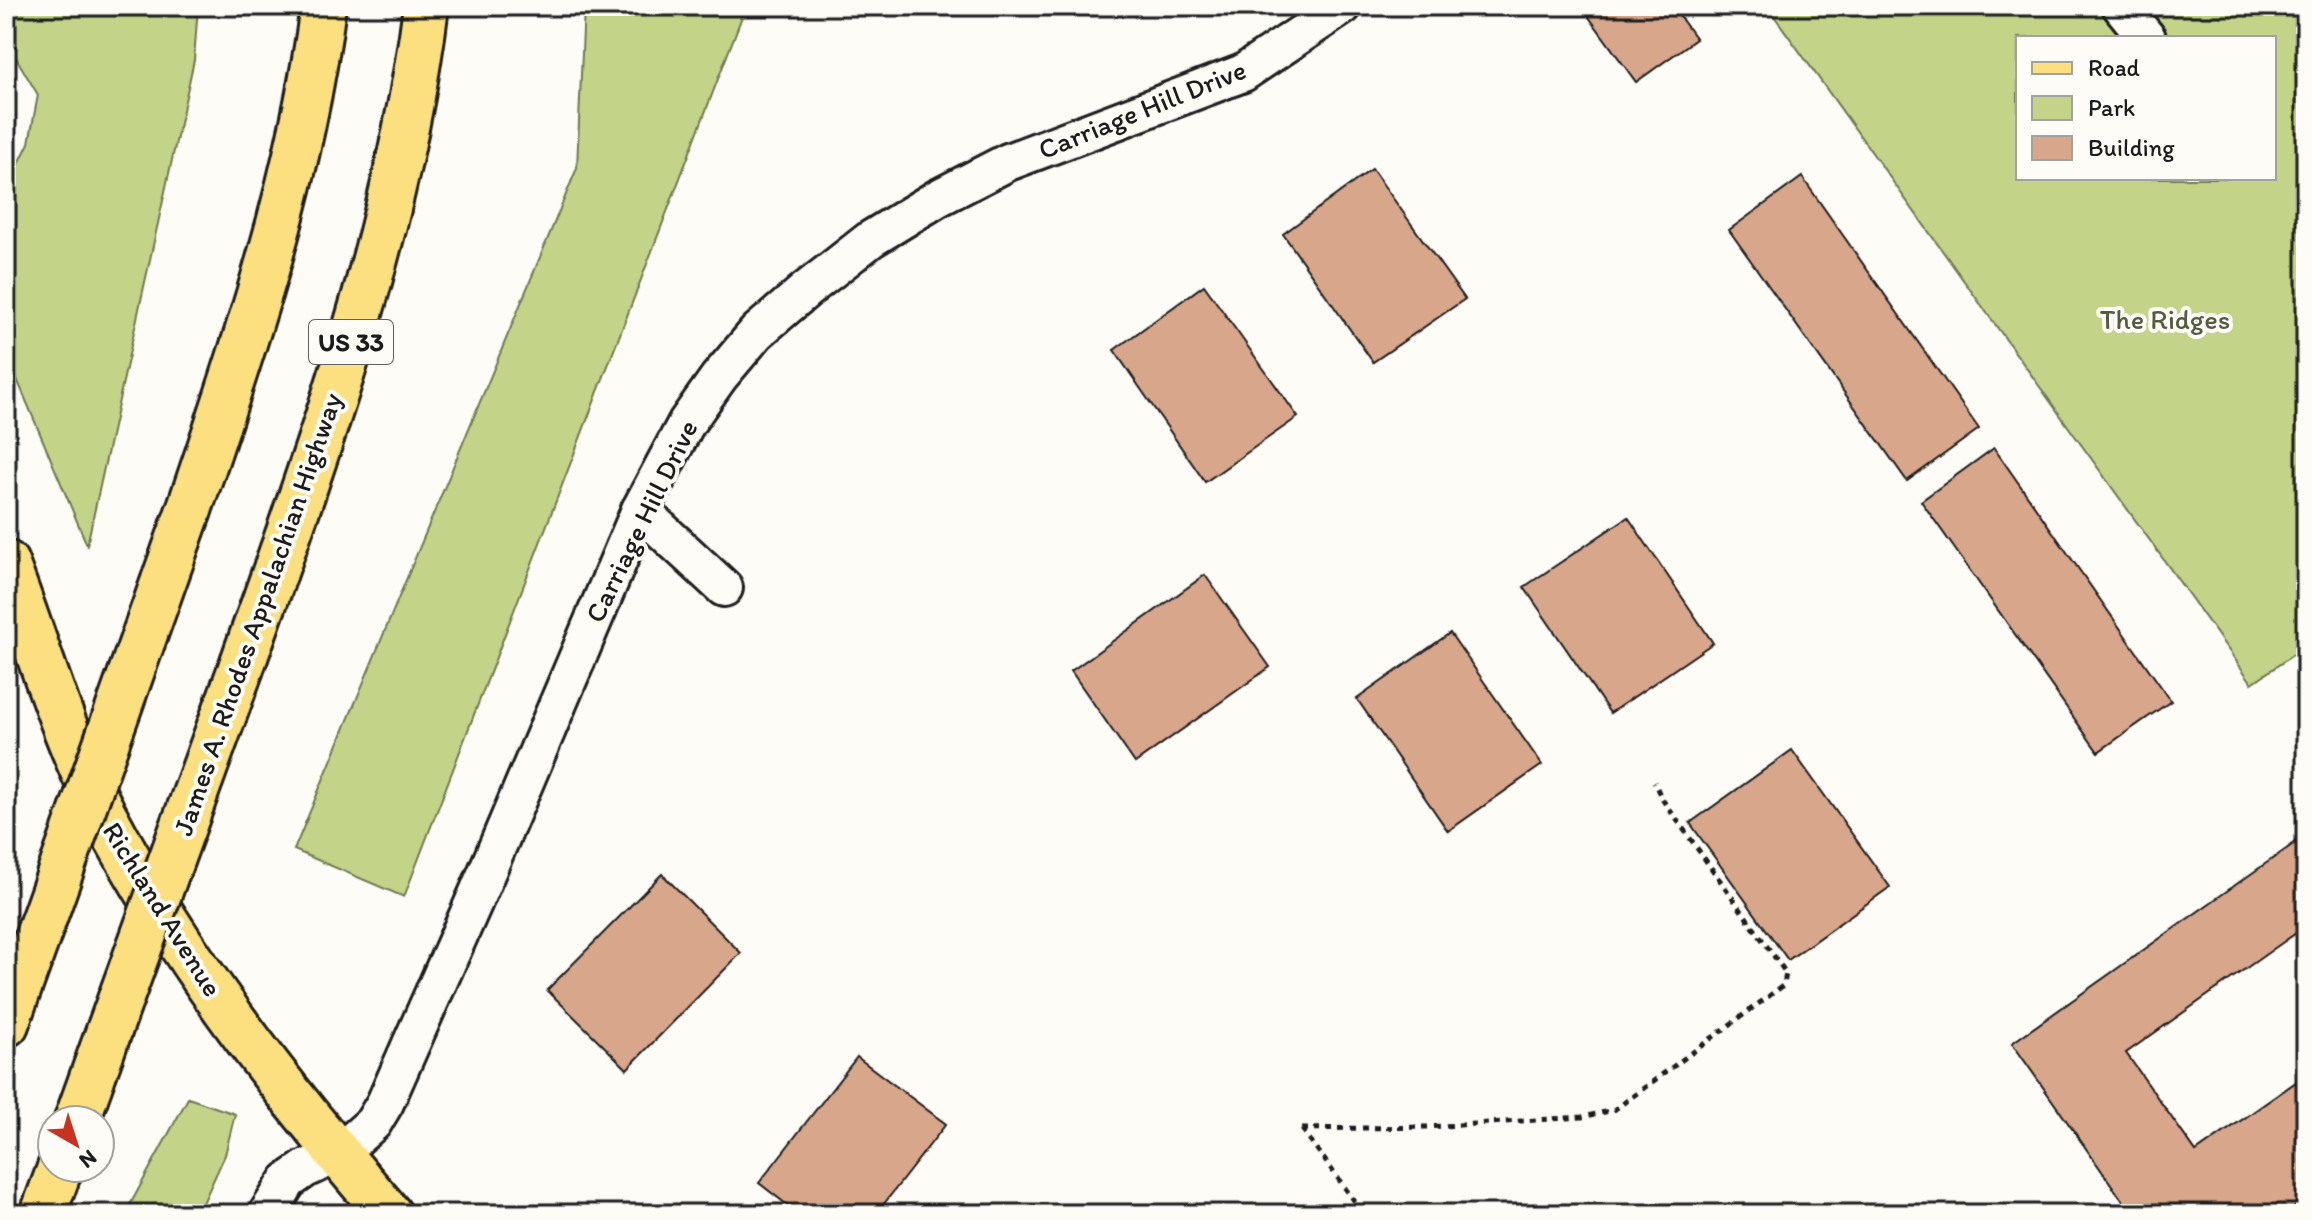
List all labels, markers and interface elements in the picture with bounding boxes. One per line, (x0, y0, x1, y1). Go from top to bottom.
legend (2016, 36, 2276, 180)
street label: Carriage Hill Drive (1033, 52, 1251, 166)
text: Road (2088, 53, 2140, 82)
text: Park (2088, 93, 2135, 122)
text: Building (2088, 133, 2175, 162)
park label: The Ridges (2100, 302, 2230, 336)
road number: US 33 (309, 320, 393, 364)
street label: James A. Rhodes Appalachian Highway (165, 388, 349, 840)
street label: Carriage Hill Drive (577, 414, 705, 628)
street label: Richland Avenue (96, 815, 230, 1003)
north arrow (36, 1104, 116, 1184)
text: N (74, 1144, 103, 1174)

